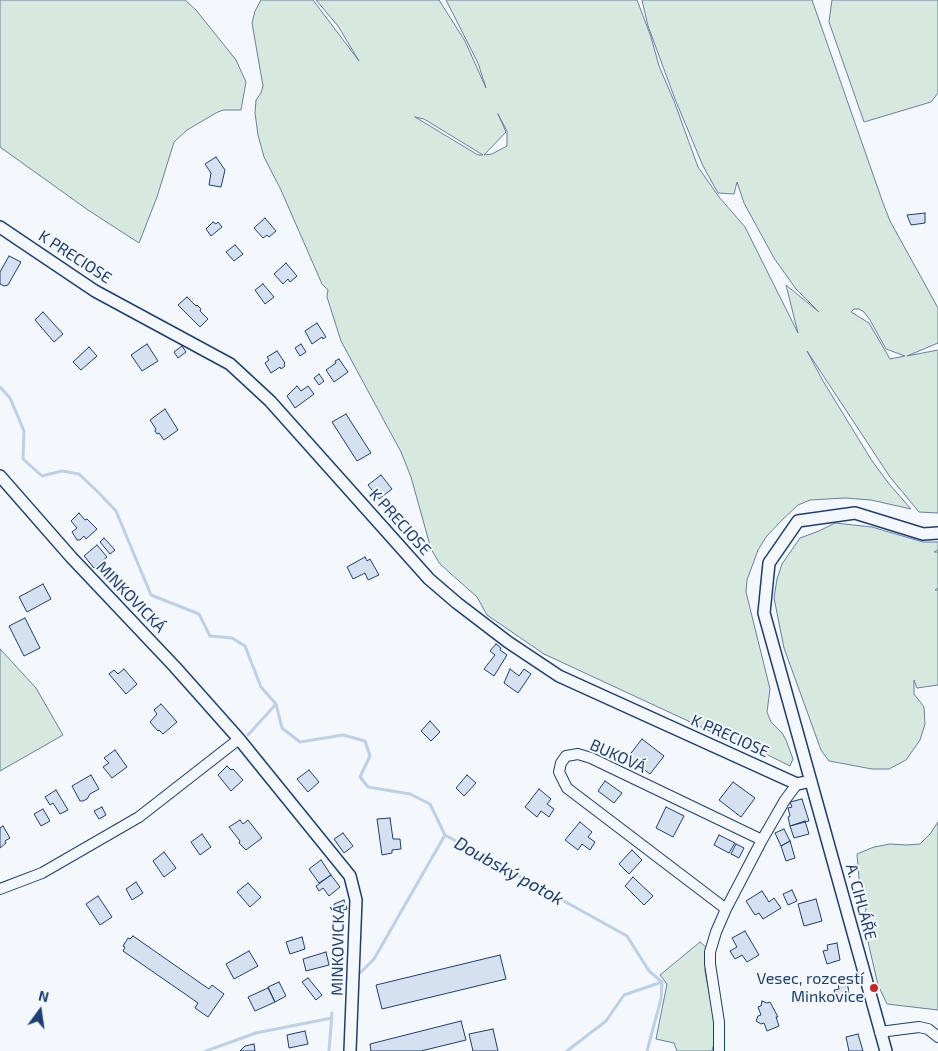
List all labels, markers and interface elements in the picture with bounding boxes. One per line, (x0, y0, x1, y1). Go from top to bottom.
street label: K PRECIOSE (35, 226, 115, 288)
street label: K PRECIOSE (365, 485, 435, 559)
street label: MINKOVICKÁ (92, 557, 170, 637)
street label: K PRECIOSE (688, 710, 772, 762)
street label: BUKOVÁ (587, 735, 649, 777)
water label: Doubský potok (451, 832, 567, 910)
street label: A. CIHLÁŘE (842, 862, 880, 942)
street label: MINKOVICKÁ (328, 904, 348, 996)
place label: Vesec, rozcestí Minkovice (757, 969, 864, 1007)
marker: Vesec, rozcestí Minkovice (868, 982, 880, 994)
north arrow (15, 986, 65, 1036)
text: N (37, 986, 51, 1005)

